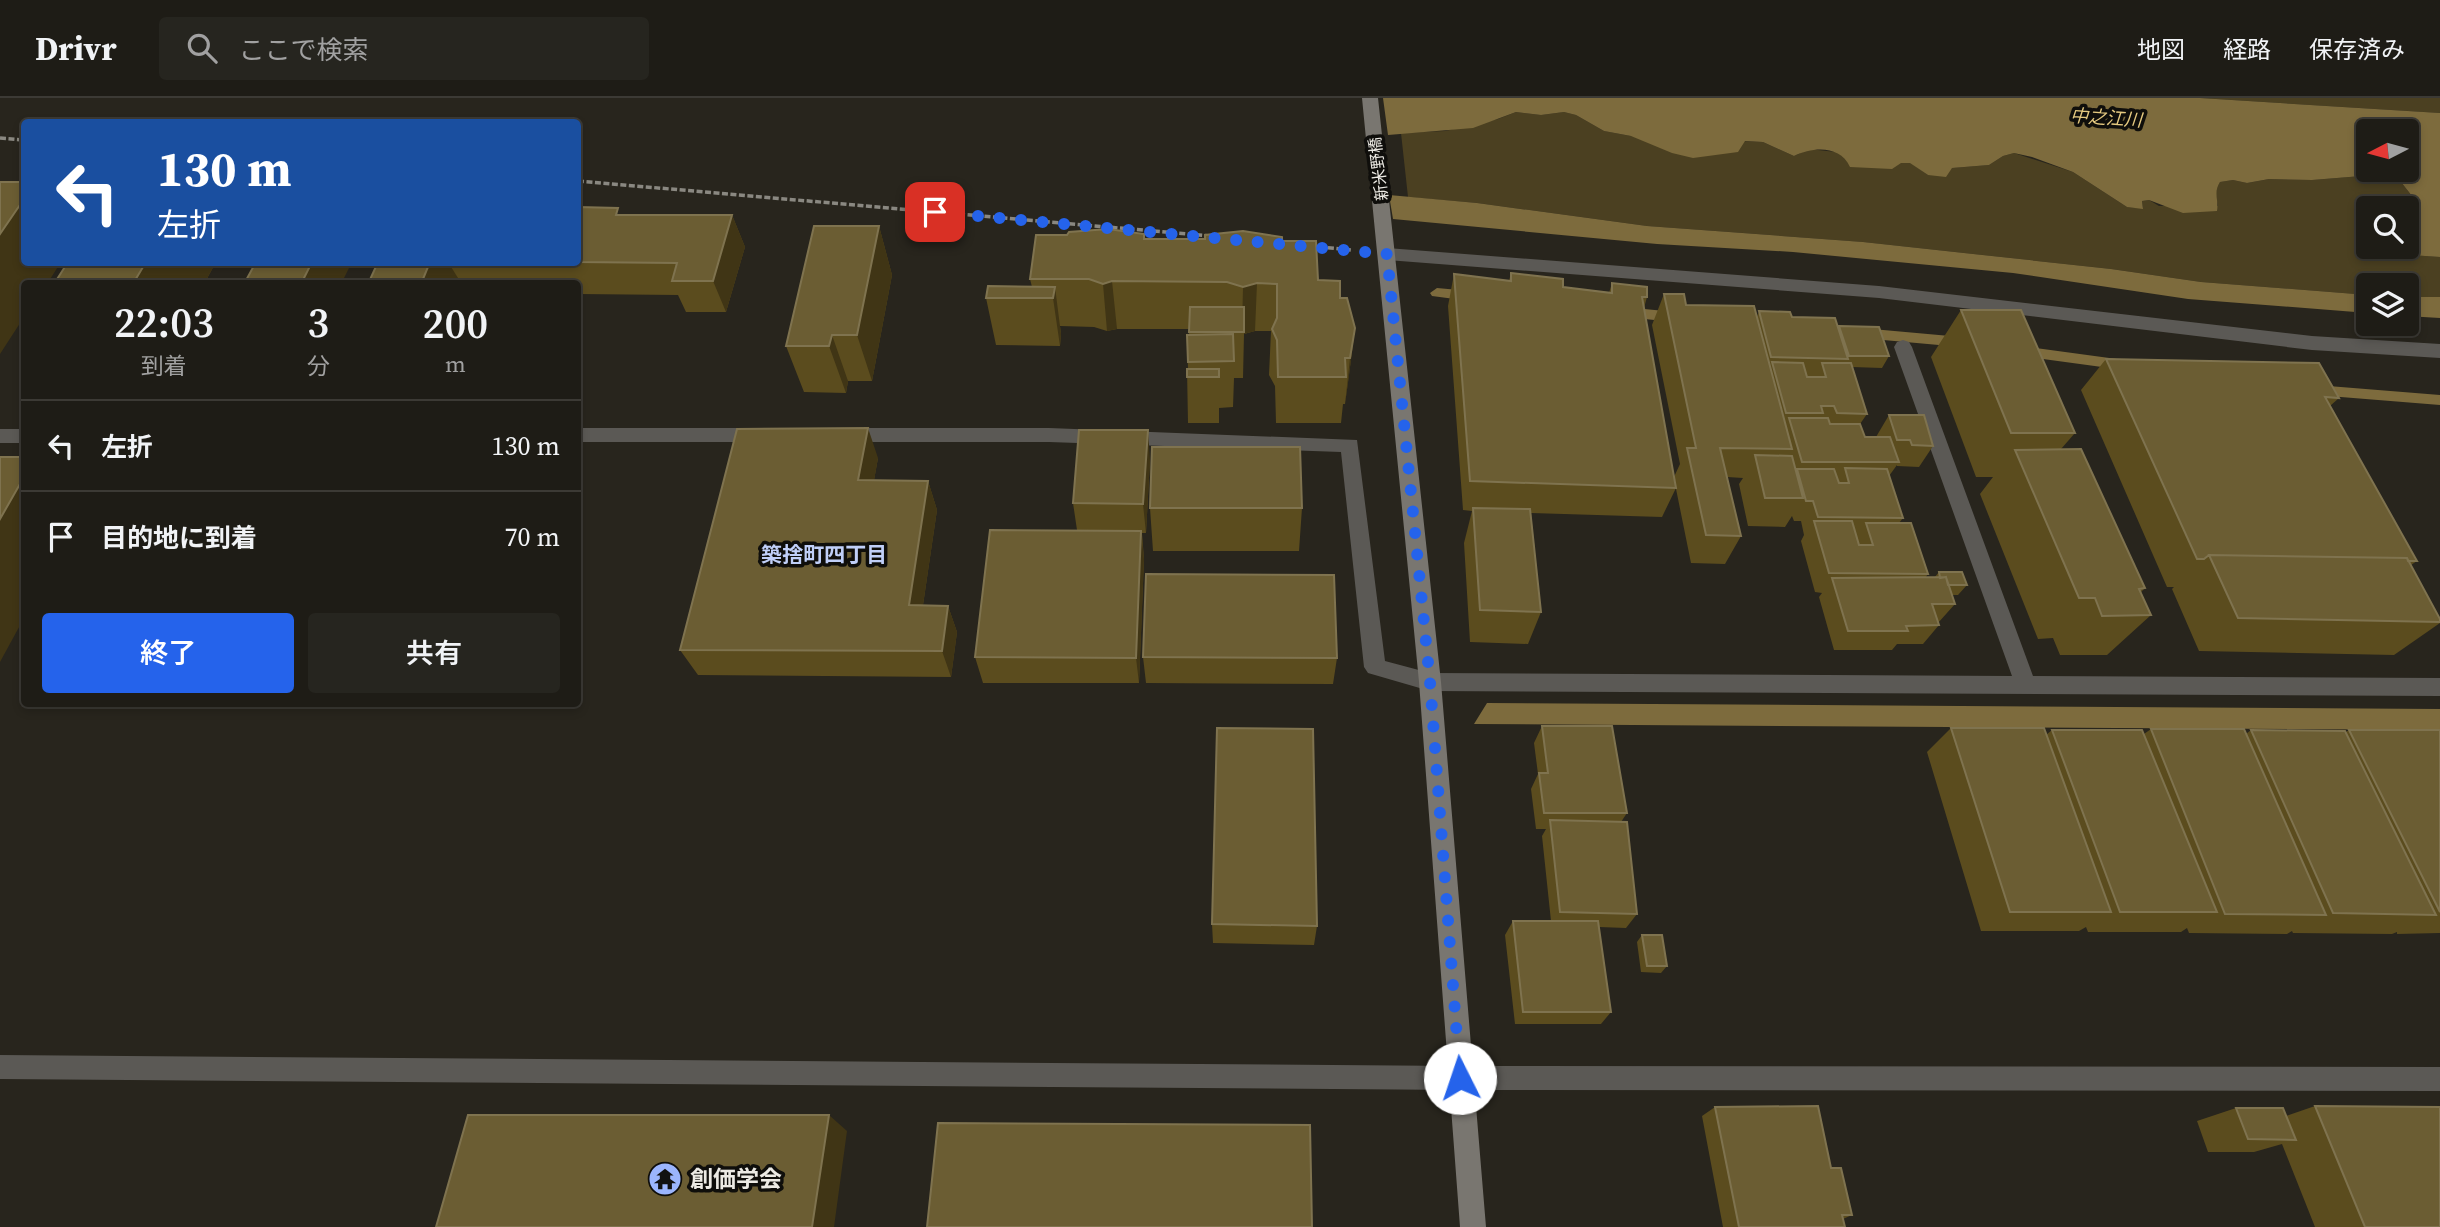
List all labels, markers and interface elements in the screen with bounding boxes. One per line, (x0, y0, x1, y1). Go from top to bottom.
search box (159, 17, 649, 80)
text: Drivr (35, 26, 117, 71)
icon: search (183, 29, 221, 67)
text: ここで検索 (239, 32, 369, 68)
text: 地図 (2137, 33, 2185, 66)
text: 経路 (2223, 33, 2271, 66)
text: 保存済み (2309, 33, 2405, 66)
water label: 中之江川 (2069, 103, 2145, 133)
north arrow (2356, 119, 2418, 182)
map controls (2356, 119, 2419, 336)
text: 130 m (157, 135, 292, 202)
street label: 新米野橋 (1363, 136, 1393, 202)
icon: left (42, 147, 133, 238)
pin (905, 182, 965, 242)
icon: arrive (916, 193, 954, 231)
button: search (2356, 196, 2419, 259)
text: 左折 (157, 203, 221, 247)
button: layers (2356, 273, 2419, 336)
text: 22:03 (114, 293, 214, 351)
text: 3 (307, 293, 329, 351)
text: 200 (423, 294, 488, 352)
text: m (445, 348, 466, 380)
text: 到着 (141, 350, 187, 382)
text: 分 (307, 350, 330, 382)
icon: left (42, 427, 80, 465)
text: 130 m (492, 428, 560, 464)
text: 左折 (101, 429, 153, 465)
icon: arrive (42, 518, 80, 556)
text: 70 m (505, 519, 560, 555)
text: 目的地に到着 (101, 520, 257, 556)
district label: 築捨町四丁目 (761, 540, 887, 569)
button: 終了 (42, 613, 294, 693)
button: 共有 (308, 613, 560, 693)
position arrow (1423, 1041, 1497, 1115)
temple icon: 創価学会 (646, 1160, 684, 1198)
place label: 創価学会 (690, 1163, 782, 1195)

